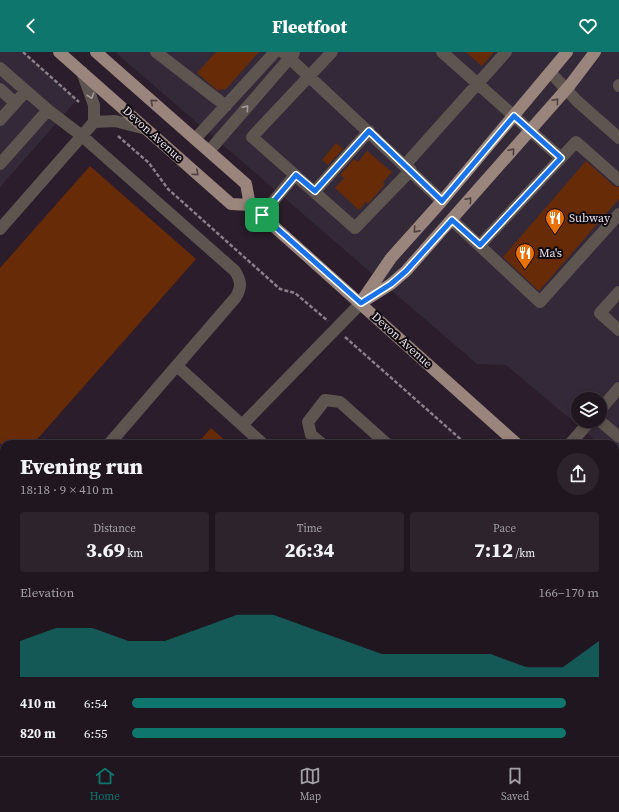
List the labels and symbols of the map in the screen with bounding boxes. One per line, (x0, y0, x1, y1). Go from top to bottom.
one-way arrow (86, 93, 94, 100)
one-way arrow (150, 99, 157, 106)
one-way arrow (551, 99, 558, 106)
street label: Devon Avenue (119, 102, 187, 166)
one-way arrow (242, 105, 249, 113)
one-way arrow (507, 148, 515, 156)
one-way arrow (192, 169, 199, 176)
one-way arrow (465, 197, 472, 205)
pin (245, 198, 279, 232)
restaurant icon: Subway (544, 207, 566, 235)
place label: Subway (569, 210, 611, 226)
one-way arrow (414, 225, 421, 232)
restaurant icon: Ma's (514, 242, 536, 270)
place label: Ma's (539, 245, 562, 261)
street label: Devon Avenue (368, 308, 436, 372)

